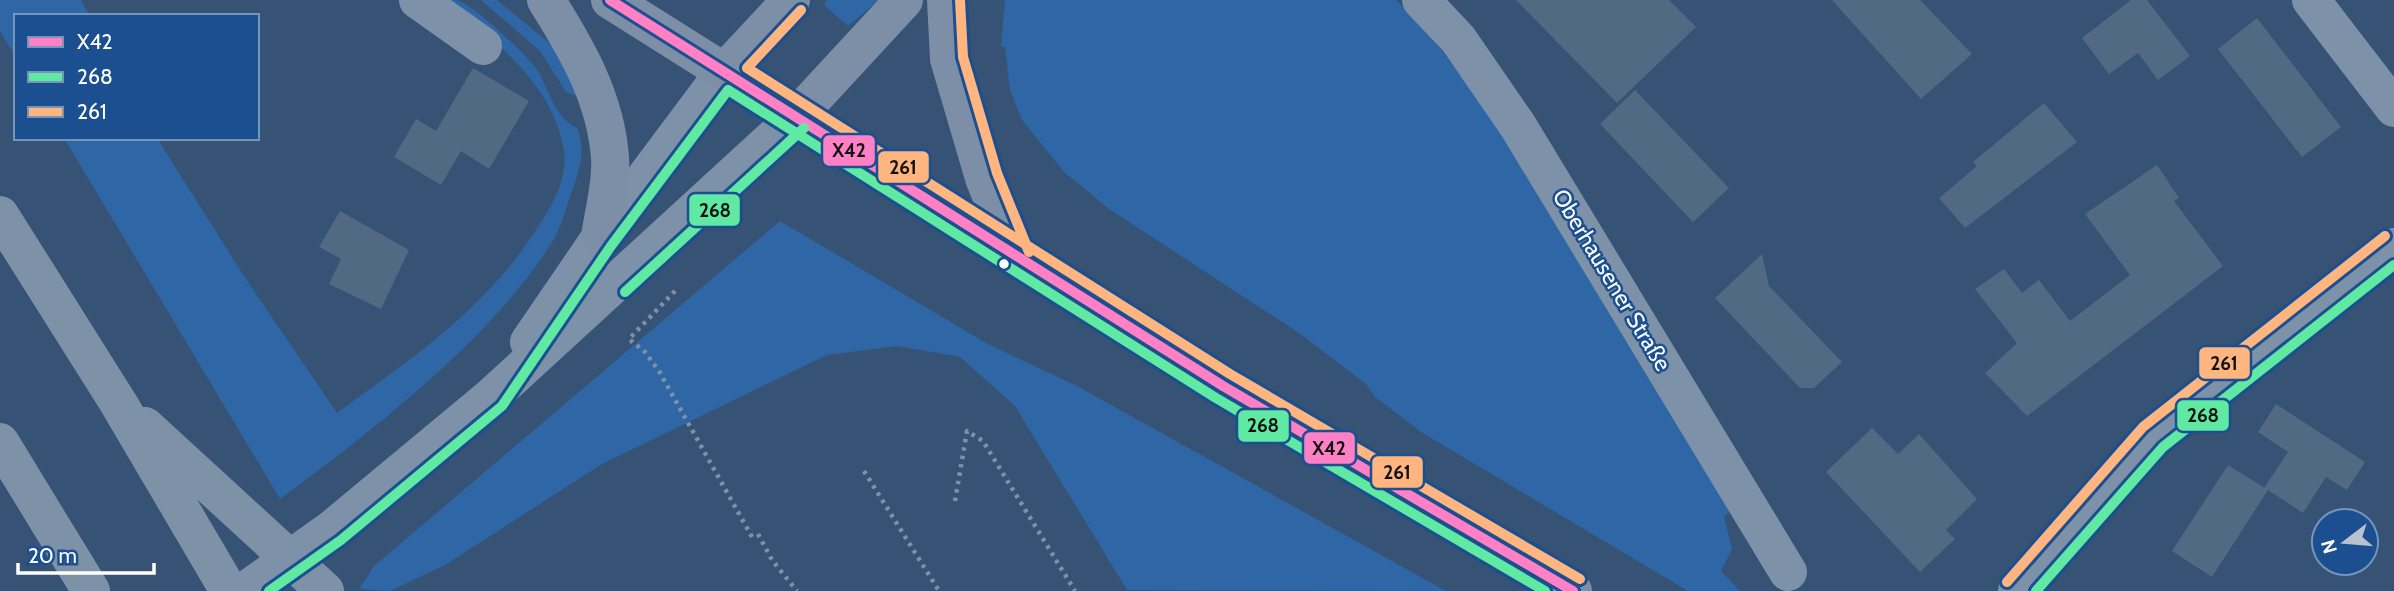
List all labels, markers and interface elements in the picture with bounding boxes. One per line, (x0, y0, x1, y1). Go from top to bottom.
legend (14, 14, 259, 140)
text: X42 (77, 29, 113, 54)
text: 268 (77, 64, 113, 89)
text: 261 (77, 99, 107, 124)
line badge: X42 (822, 134, 876, 167)
text: X42 (831, 139, 866, 162)
line badge: 261 (877, 150, 930, 184)
text: 261 (889, 156, 917, 179)
street label: Oberhausener Straße (1547, 184, 1677, 376)
line badge: 268 (688, 193, 741, 227)
text: 268 (699, 199, 731, 222)
unlabelled marker (997, 257, 1011, 271)
line badge: 261 (2198, 346, 2251, 380)
text: 261 (2210, 352, 2238, 375)
line badge: 268 (2176, 399, 2230, 432)
text: 268 (2187, 404, 2219, 427)
line badge: 268 (1237, 409, 1290, 443)
text: 268 (1247, 414, 1279, 437)
line badge: X42 (1303, 431, 1356, 465)
text: X42 (1311, 437, 1346, 460)
line badge: 261 (1371, 455, 1424, 489)
text: 261 (1383, 461, 1411, 484)
north arrow (2310, 507, 2380, 577)
scale bar (18, 532, 154, 576)
text: N (2316, 537, 2342, 556)
text: 20 m (28, 543, 77, 568)

